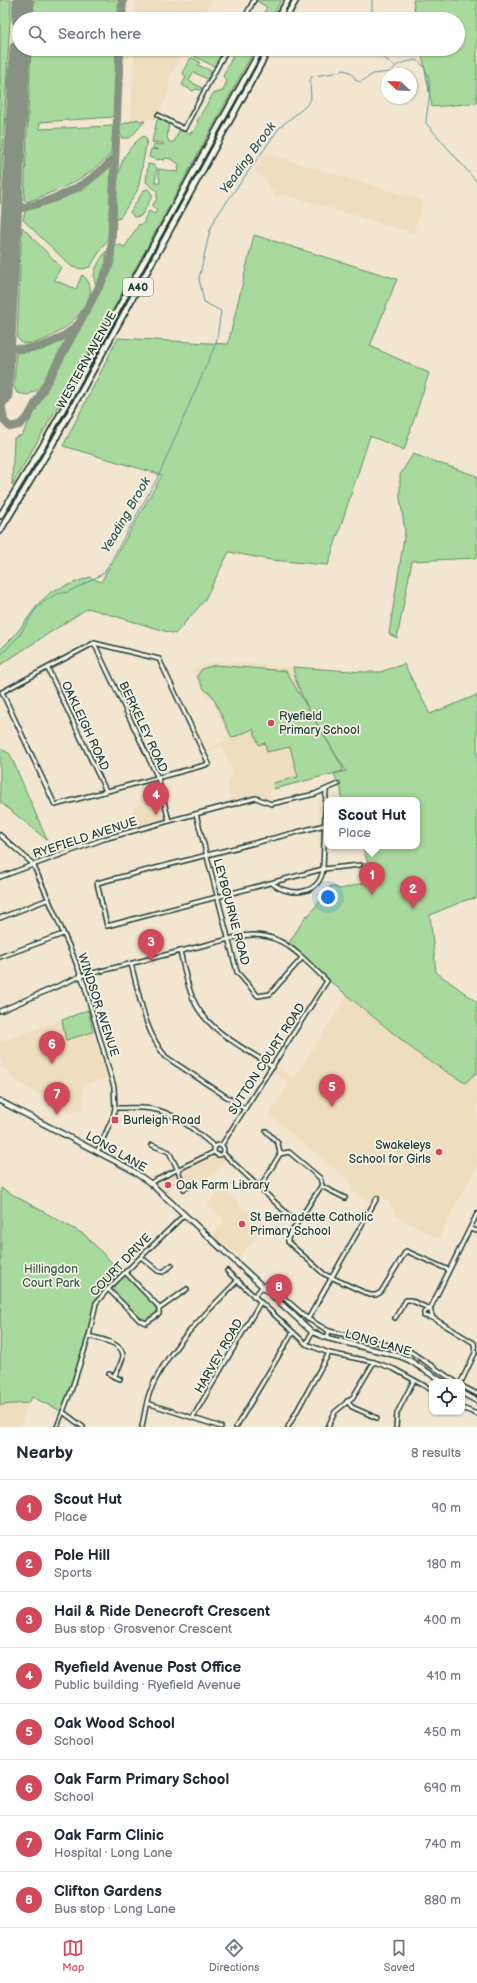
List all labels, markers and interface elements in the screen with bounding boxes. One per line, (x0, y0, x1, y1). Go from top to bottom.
search box (12, 12, 465, 56)
icon: search (26, 23, 48, 45)
text: Search here (58, 25, 141, 44)
north arrow (381, 68, 417, 104)
water label: Yeading Brook (217, 118, 280, 197)
road number: A40 (123, 278, 153, 296)
street label: WESTERN AVENUE (54, 309, 120, 411)
water label: Yeading Brook (98, 474, 154, 556)
street label: OAKLEIGH ROAD (58, 679, 112, 773)
street label: BERKELEY ROAD (115, 679, 171, 775)
place label: Ryefield Primary School (279, 709, 360, 738)
marker: Ryefield Primary School (266, 718, 276, 728)
pin: 4 (143, 782, 169, 815)
popup (324, 797, 420, 849)
text: Scout Hut (338, 806, 406, 825)
street label: RYEFIELD AVENUE (31, 814, 139, 862)
text: Place (338, 825, 371, 841)
street label: LEYBOURNE ROAD (210, 857, 253, 967)
pin: 1 (359, 862, 385, 895)
pin: 2 (400, 876, 426, 909)
your location (318, 887, 338, 907)
pin: 3 (138, 929, 164, 962)
street label: WINDSOR AVENUE (74, 951, 122, 1059)
street label: SUTTON COURT ROAD (225, 1000, 309, 1118)
pin: 6 (39, 1031, 65, 1064)
pin: 5 (319, 1074, 345, 1107)
pin: 7 (44, 1082, 70, 1115)
place label: Burleigh Road (123, 1113, 201, 1128)
marker: Burleigh Road (110, 1115, 120, 1125)
street label: LONG LANE (83, 1128, 149, 1176)
place label: Swakeleys School for Girls (349, 1138, 431, 1167)
marker: Swakeleys School for Girls (434, 1147, 444, 1157)
place label: Oak Farm Library (176, 1178, 270, 1193)
marker: Oak Farm Library (163, 1180, 173, 1190)
place label: St Bernadette Catholic Primary School (250, 1210, 373, 1239)
marker: St Bernadette Catholic Primary School (237, 1219, 247, 1229)
street label: COURT DRIVE (87, 1230, 155, 1300)
park label: Hillingdon Court Park (22, 1262, 80, 1291)
pin: 8 (266, 1274, 292, 1307)
street label: HARVEY ROAD (192, 1316, 246, 1396)
street label: LONG LANE (343, 1326, 413, 1360)
map controls (429, 1379, 465, 1415)
button: locate (429, 1379, 465, 1415)
text: Nearby (16, 1443, 73, 1463)
text: 8 results (411, 1445, 461, 1461)
text: Scout Hut (54, 1490, 122, 1509)
text: 1 (26, 1500, 32, 1516)
text: 90 m (432, 1500, 461, 1516)
text: Place (54, 1509, 87, 1525)
text: Pole Hill (54, 1546, 110, 1565)
text: 2 (25, 1556, 33, 1572)
text: 180 m (426, 1556, 461, 1572)
text: Sports (54, 1565, 92, 1581)
text: Hail & Ride Denecroft Crescent (54, 1602, 270, 1621)
text: 3 (25, 1612, 33, 1628)
text: 400 m (424, 1612, 461, 1628)
text: Bus stop · Grosvenor Crescent (54, 1621, 232, 1637)
text: Ryefield Avenue Post Office (54, 1658, 241, 1677)
text: 4 (25, 1668, 33, 1684)
text: 410 m (426, 1668, 461, 1684)
text: Public building · Ryefield Avenue (54, 1677, 241, 1693)
text: Oak Wood School (54, 1714, 175, 1733)
text: 5 (25, 1724, 33, 1740)
text: 450 m (424, 1724, 461, 1740)
text: School (54, 1733, 94, 1749)
text: Oak Farm Primary School (54, 1770, 229, 1789)
text: 6 (25, 1780, 33, 1796)
text: 690 m (424, 1780, 461, 1796)
text: School (54, 1789, 94, 1805)
text: Oak Farm Clinic (54, 1826, 164, 1845)
text: 7 (25, 1836, 33, 1852)
text: 740 m (425, 1836, 461, 1852)
text: Hospital · Long Lane (54, 1845, 173, 1861)
text: Clifton Gardens (54, 1882, 162, 1901)
text: 8 (25, 1892, 33, 1908)
text: 880 m (424, 1892, 461, 1908)
text: Bus stop · Long Lane (54, 1901, 176, 1917)
tab: Map (62, 1937, 84, 1974)
tab: Directions (209, 1937, 259, 1974)
tab: Saved (384, 1937, 415, 1974)

